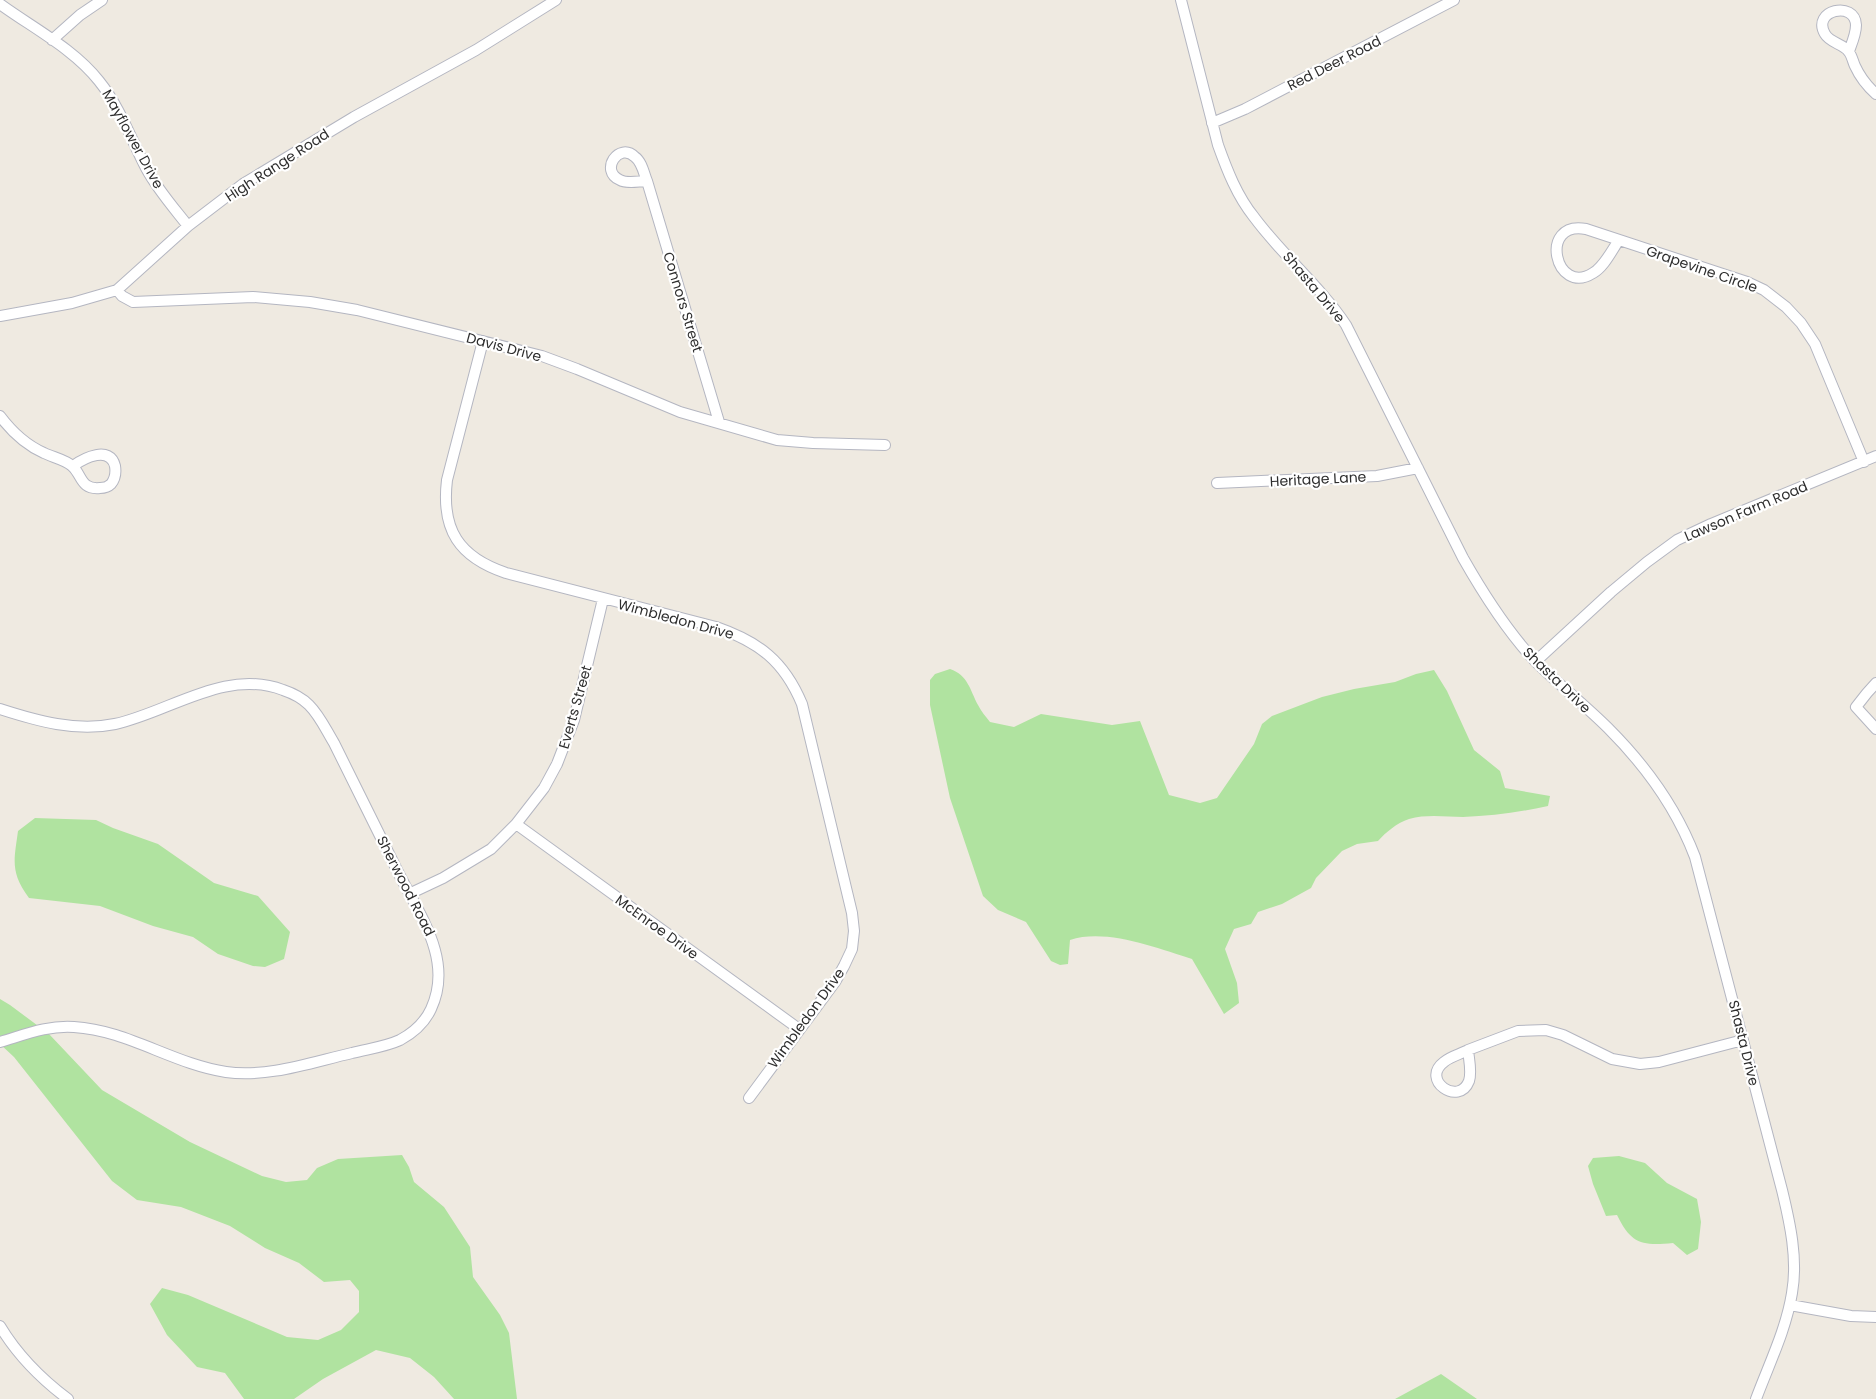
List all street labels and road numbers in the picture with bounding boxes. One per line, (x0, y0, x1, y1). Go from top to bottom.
street label: Red Deer Road (1284, 31, 1384, 95)
street label: Mayflower Drive (97, 86, 169, 193)
street label: High Range Road (221, 124, 333, 206)
street label: Grapevine Circle (1644, 241, 1761, 298)
street label: Shasta Drive (1278, 247, 1350, 327)
street label: Connors Street (658, 249, 708, 355)
street label: Davis Drive (464, 327, 544, 367)
street label: Heritage Lane (1269, 466, 1367, 492)
street label: Lawson Farm Road (1681, 476, 1811, 546)
street label: Wimbledon Drive (616, 594, 737, 644)
street label: Shasta Drive (1519, 642, 1596, 718)
street label: Everts Street (554, 663, 596, 751)
street label: Sherwood Road (372, 832, 440, 940)
street label: McEnroe Drive (611, 890, 703, 964)
street label: Wimbledon Drive (763, 964, 849, 1072)
street label: Shasta Drive (1724, 998, 1764, 1088)

